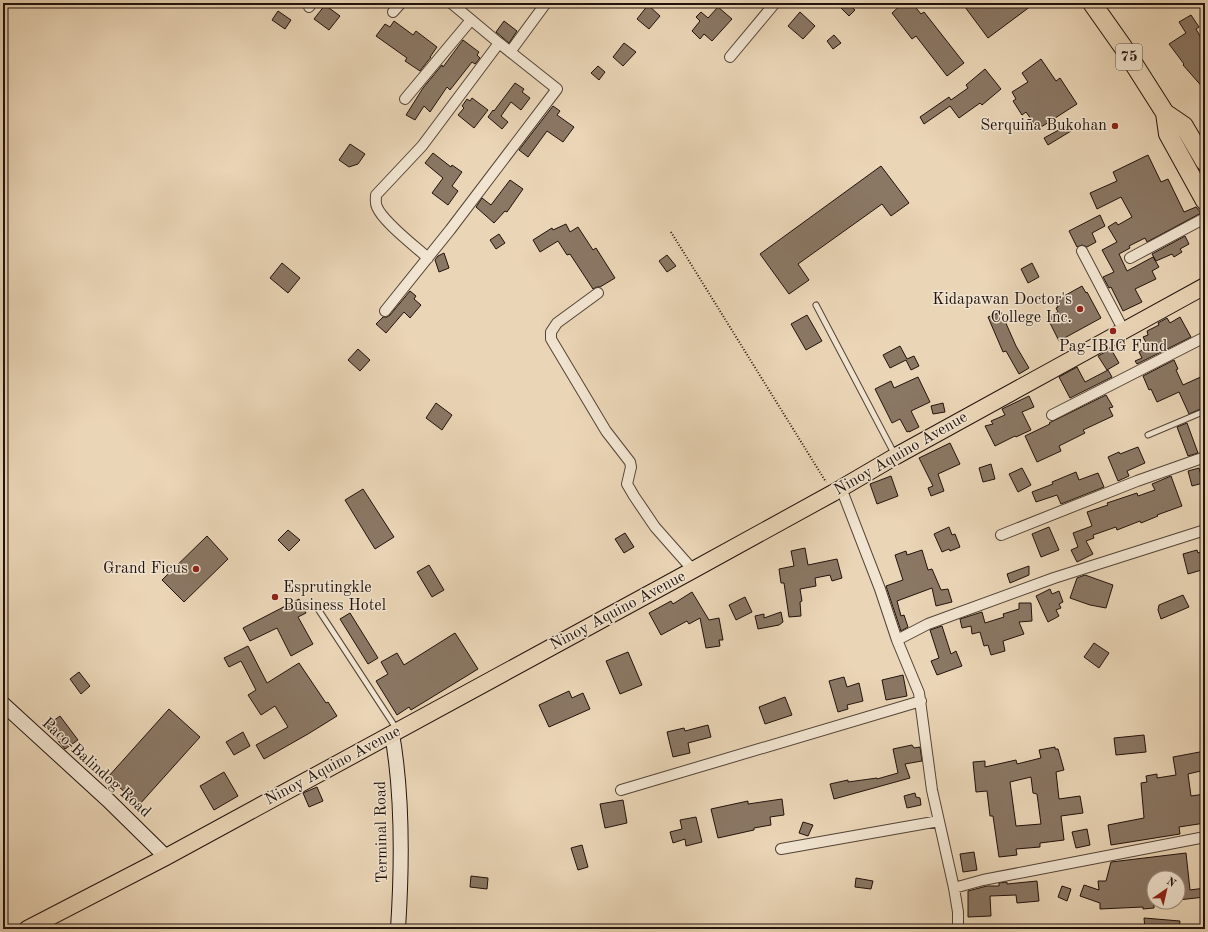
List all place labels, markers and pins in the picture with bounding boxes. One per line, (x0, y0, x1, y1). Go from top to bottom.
place label: Serquiña Bukohan (980, 118, 1107, 134)
marker: Serquiña Bukohan (1110, 121, 1120, 131)
place label: Kidapawan Doctor's College Inc. (932, 292, 1072, 326)
marker: Kidapawan Doctor's College Inc. (1075, 304, 1085, 314)
marker: Pag-IBIG Fund (1108, 326, 1118, 336)
place label: Pag-IBIG Fund (1059, 339, 1167, 355)
place label: Grand Ficus (103, 561, 188, 577)
marker: Grand Ficus (191, 564, 201, 574)
place label: Esprutingkle Business Hotel (283, 580, 386, 614)
marker: Esprutingkle Business Hotel (270, 592, 280, 602)

